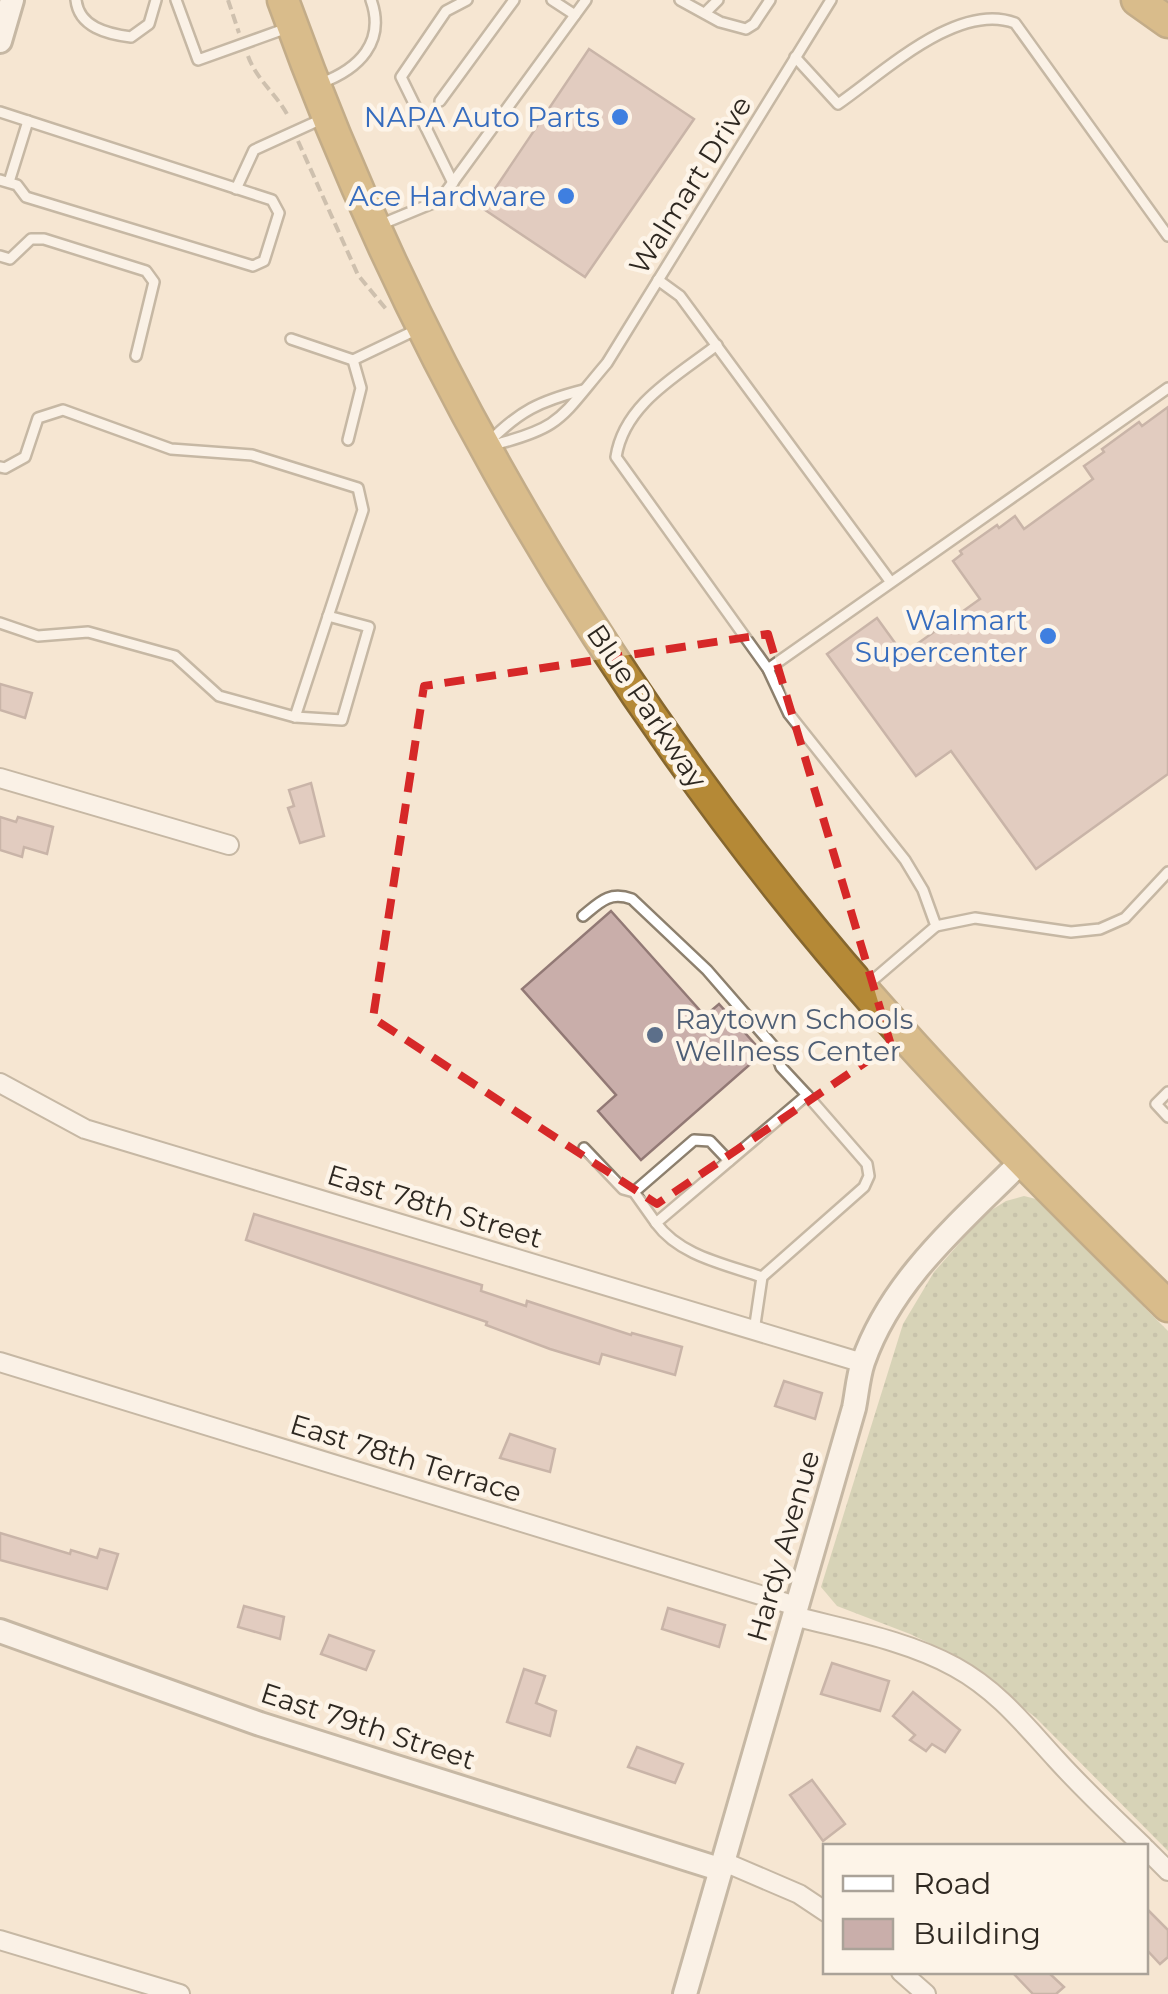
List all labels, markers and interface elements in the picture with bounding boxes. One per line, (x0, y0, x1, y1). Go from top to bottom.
street label: Walmart Drive (622, 90, 758, 280)
place label: NAPA Auto Parts (364, 100, 600, 134)
marker: NAPA Auto Parts (609, 106, 631, 128)
place label: Ace Hardware (349, 179, 546, 213)
marker: Ace Hardware (555, 185, 577, 207)
place label: Walmart Supercenter (855, 603, 1028, 669)
street label: Blue Parkway (580, 618, 715, 795)
marker: Walmart Supercenter (1037, 625, 1059, 647)
place label: Raytown Schools Wellness Center (675, 1002, 913, 1068)
marker: Raytown Schools Wellness Center (644, 1024, 666, 1046)
street label: East 78th Street (323, 1157, 547, 1255)
street label: East 78th Terrace (286, 1407, 526, 1509)
street label: Hardy Avenue (739, 1447, 827, 1645)
street label: East 79th Street (256, 1675, 480, 1777)
legend (823, 1844, 1148, 1974)
text: Road (913, 1865, 991, 1902)
text: Building (913, 1915, 1041, 1952)

